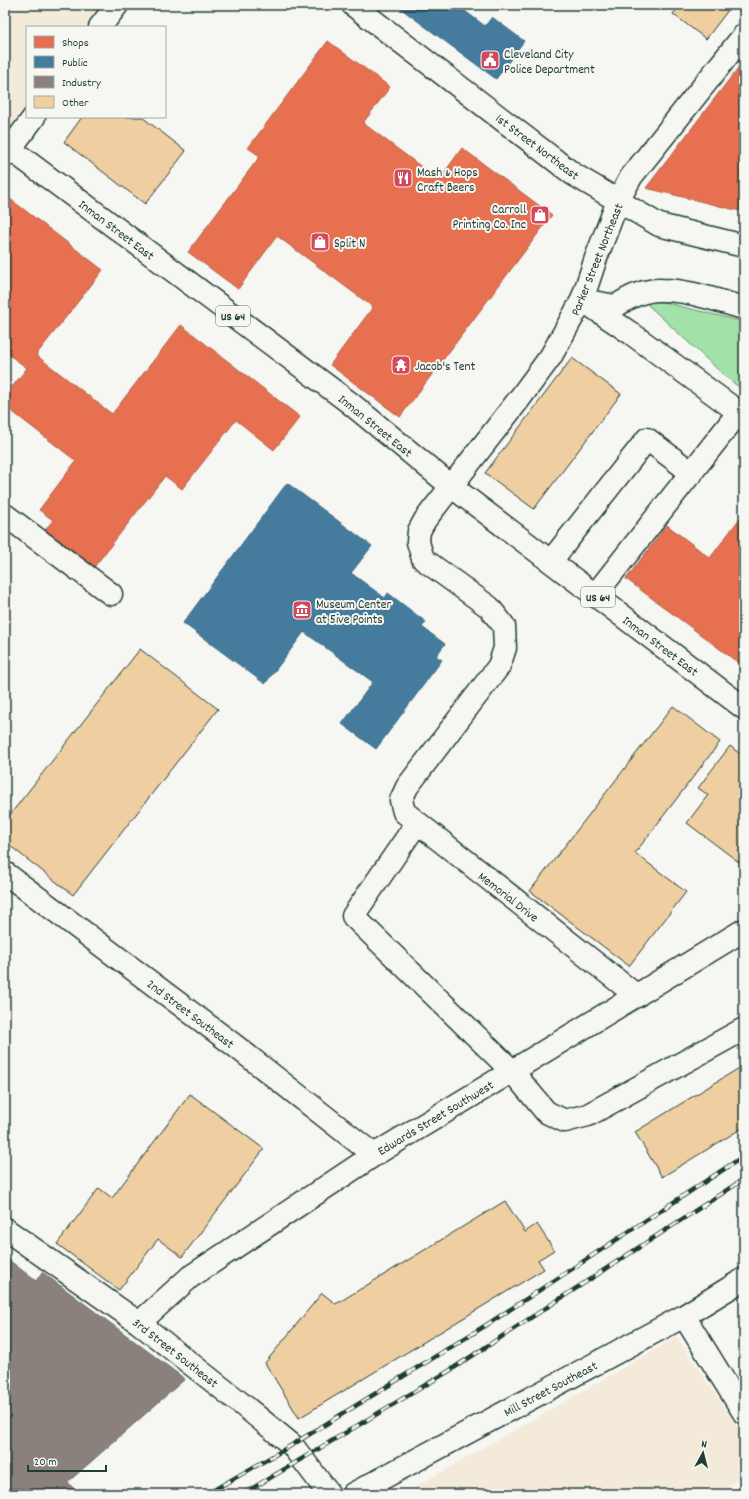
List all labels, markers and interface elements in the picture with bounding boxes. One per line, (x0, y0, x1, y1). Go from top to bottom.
legend (26, 26, 166, 118)
text: Shops (62, 35, 89, 52)
place label: Cleveland City Police Department (504, 46, 595, 80)
public building icon: Cleveland City Police Department (479, 49, 501, 71)
text: Public (62, 55, 88, 72)
text: Industry (62, 75, 102, 92)
text: Other (62, 95, 89, 112)
street label: 1st Street Northeast (491, 110, 583, 186)
place label: Mash & Hops Craft Beers (417, 164, 478, 198)
restaurant icon: Mash & Hops Craft Beers (392, 167, 414, 189)
street label: Inman Street East (73, 196, 158, 266)
place label: Carroll Printing Co. Inc (452, 201, 526, 235)
street label: Parker Street Northeast (567, 201, 630, 319)
shop icon: Carroll Printing Co. Inc (529, 204, 551, 226)
shop icon: Split N (309, 231, 331, 253)
place label: Split N (334, 235, 365, 254)
road number: US 64 (216, 306, 250, 326)
temple icon: Jacob's Tent (390, 354, 412, 376)
place label: Jacob's Tent (415, 358, 475, 377)
street label: Inman Street East (333, 391, 416, 463)
road number: US 64 (581, 587, 615, 607)
place label: Museum Center at 5ive Points (316, 596, 392, 630)
museum icon: Museum Center at 5ive Points (291, 599, 313, 621)
street label: Inman Street East (617, 612, 702, 682)
street label: Memorial Drive (473, 868, 542, 928)
street label: 2nd Street Southeast (142, 976, 237, 1054)
street label: Edwards Street Southwest (375, 1077, 498, 1161)
street label: 3rd Street Southeast (128, 1314, 222, 1394)
street label: Mill Street Southeast (501, 1357, 602, 1423)
north arrow (683, 1433, 723, 1473)
text: N (700, 1437, 708, 1453)
scale bar (28, 1447, 106, 1473)
text: 20 m (34, 1454, 57, 1471)

